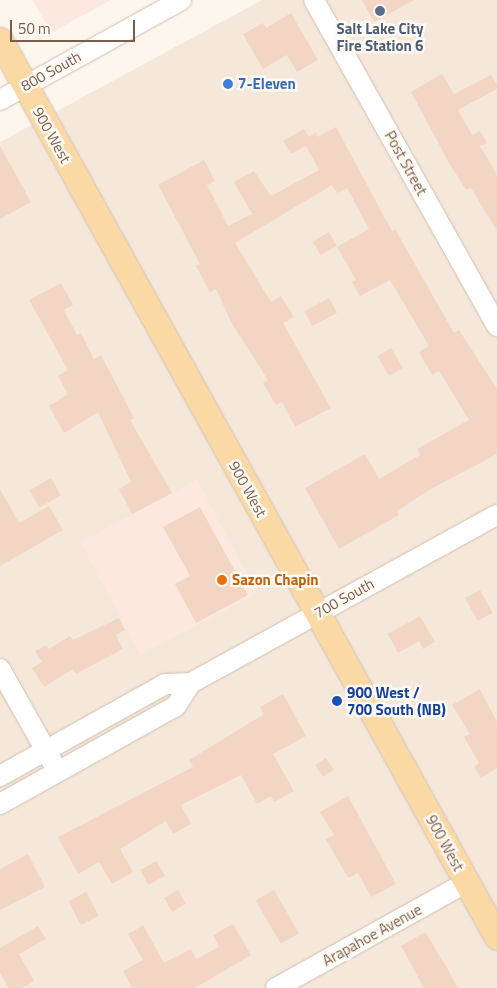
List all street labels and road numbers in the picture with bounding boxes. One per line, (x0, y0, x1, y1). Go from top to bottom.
street label: 800 South (18, 47, 84, 95)
street label: 900 West (29, 104, 75, 166)
street label: Post Street (381, 128, 431, 198)
street label: 900 West (225, 458, 271, 520)
street label: 700 South (311, 574, 377, 622)
street label: 900 West (422, 812, 468, 874)
street label: Arapahoe Avenue (319, 900, 425, 970)

